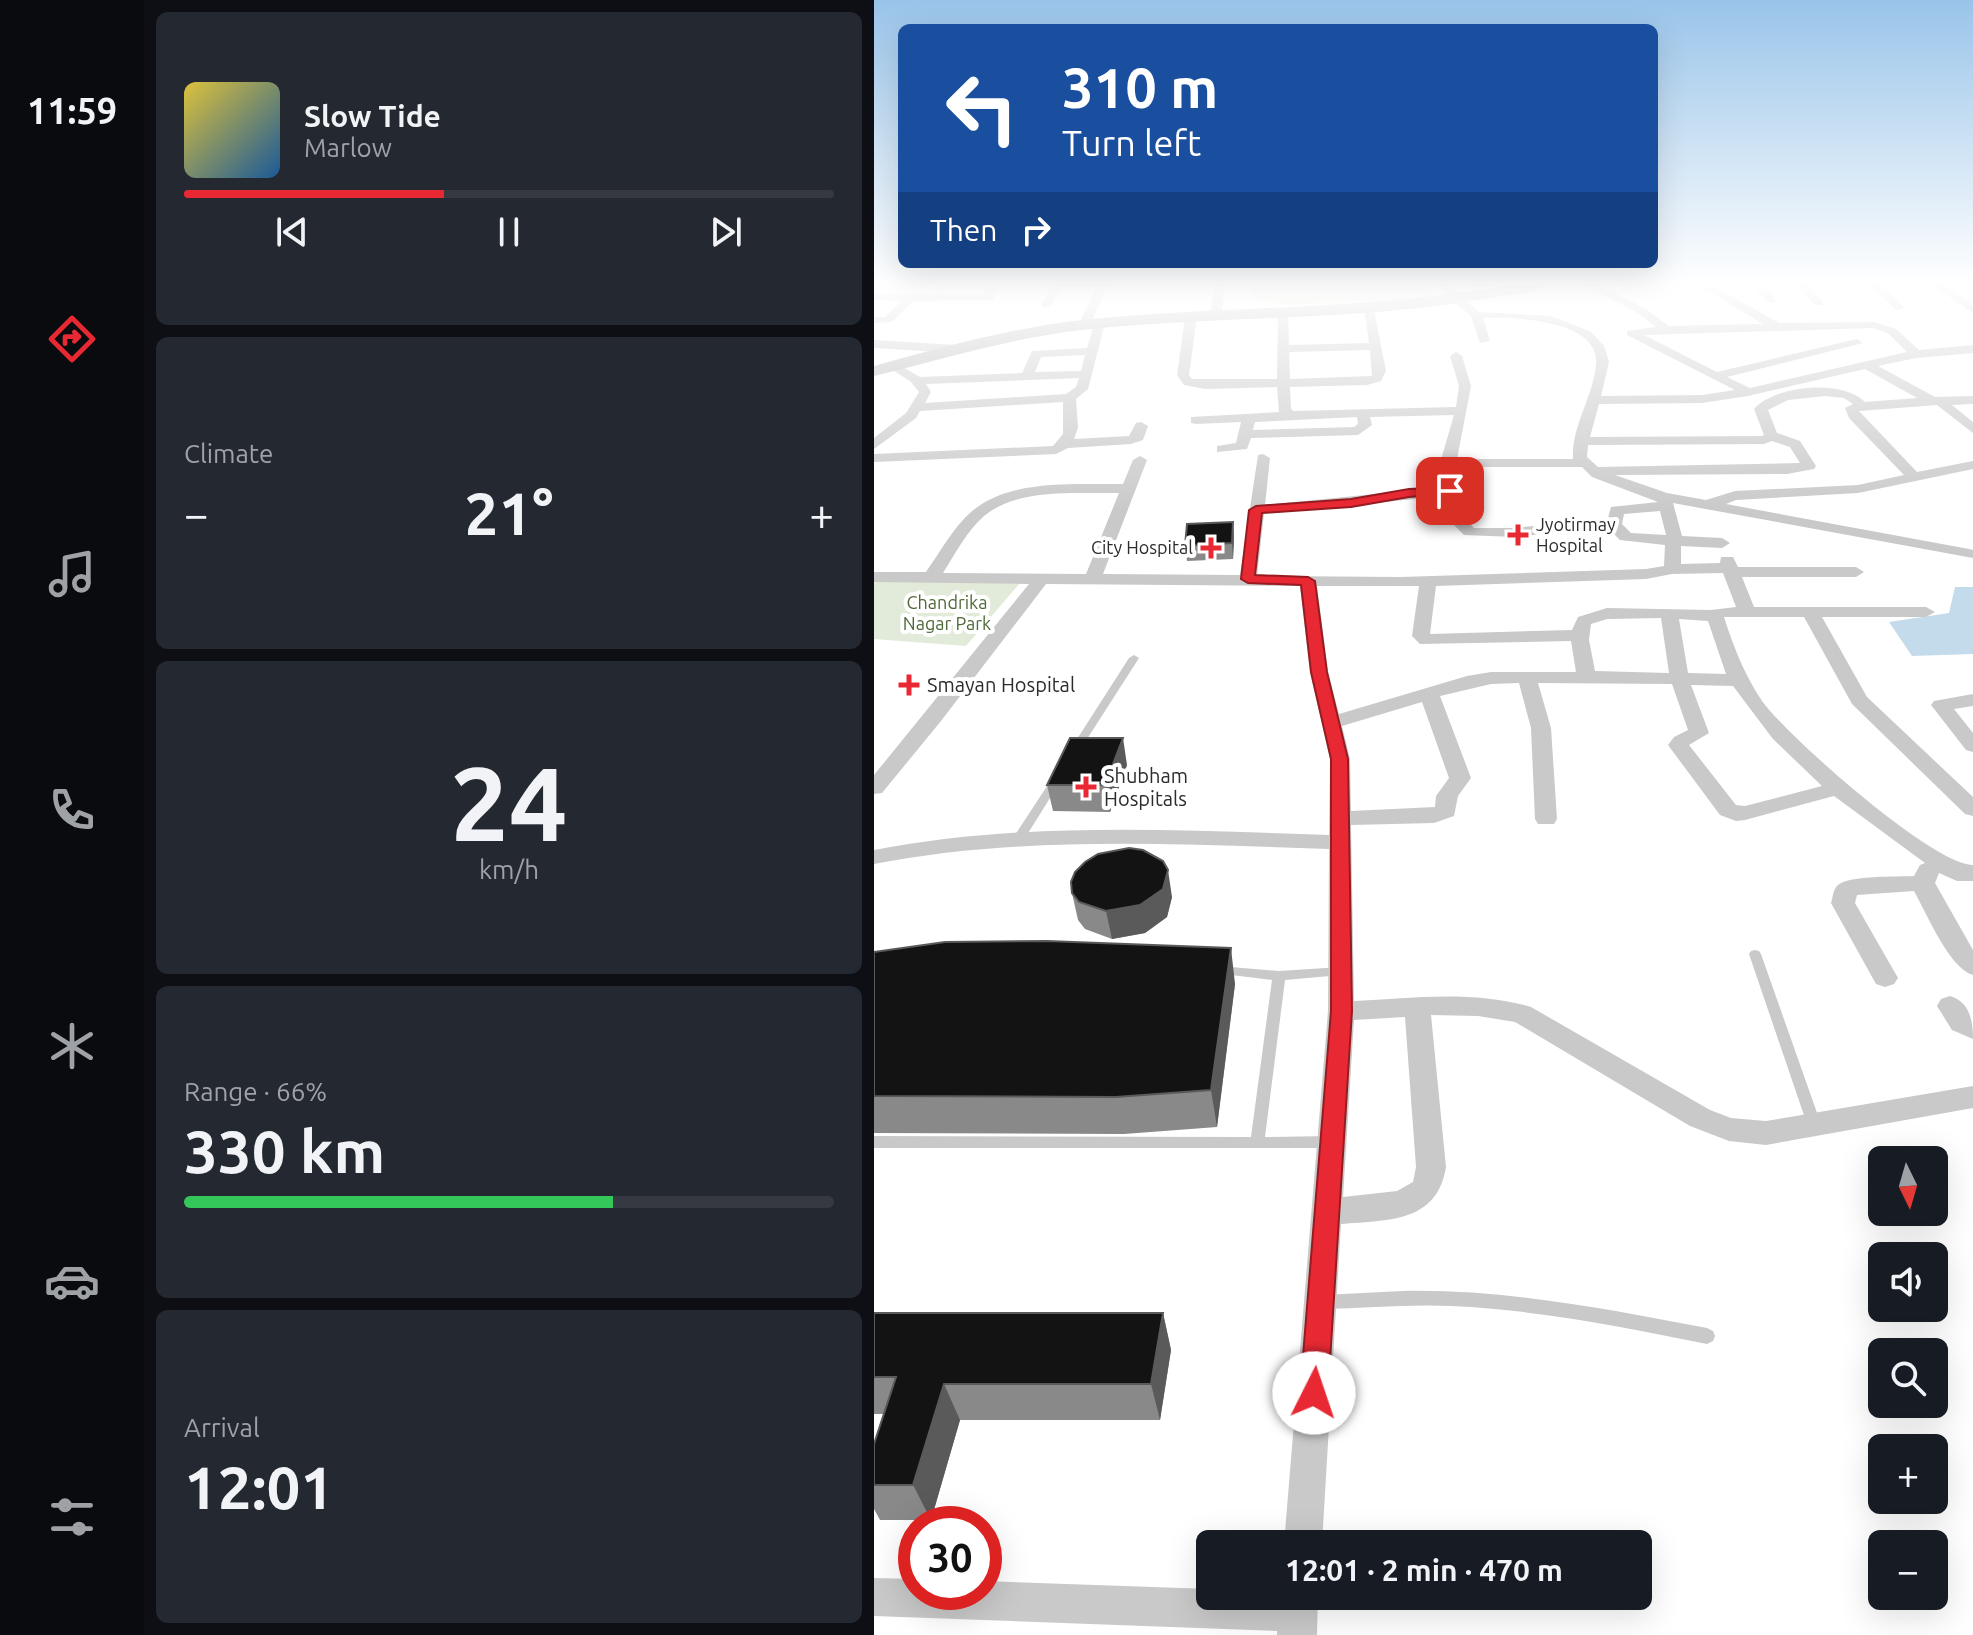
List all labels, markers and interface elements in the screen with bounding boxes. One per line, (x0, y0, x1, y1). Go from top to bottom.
icon: left (930, 56, 1034, 160)
text: 310 m (1062, 56, 1218, 119)
text: 11:59 (27, 90, 117, 131)
text: Slow Tide (304, 99, 441, 133)
text: Turn left (1062, 122, 1201, 163)
text: Marlow (304, 133, 392, 162)
icon: right (1014, 208, 1058, 252)
icon: previous (270, 210, 314, 254)
icon: pause (487, 210, 531, 254)
icon: next (704, 210, 748, 254)
text: Then (930, 213, 998, 247)
icon: directions (44, 311, 100, 367)
text: Climate (184, 439, 273, 468)
pin (1416, 457, 1484, 525)
icon: arrive (1428, 469, 1472, 513)
text: 21° (465, 479, 553, 546)
text: − (184, 489, 209, 538)
text: + (809, 489, 834, 538)
place label: Jyotirmay Hospital (1536, 514, 1616, 555)
marker: Jyotirmay Hospital (1507, 524, 1529, 546)
place label: City Hospital (1091, 537, 1193, 557)
marker: City Hospital (1200, 537, 1222, 559)
icon: music (44, 546, 100, 602)
park label: Chandrika Nagar Park (903, 592, 991, 633)
place label: Smayan Hospital (927, 673, 1075, 696)
marker: Smayan Hospital (898, 674, 920, 696)
text: 24 (450, 744, 568, 861)
place label: Shubham Hospitals (1104, 764, 1188, 810)
marker: Shubham Hospitals (1075, 776, 1097, 798)
icon: phone (44, 782, 100, 838)
text: km/h (479, 855, 539, 884)
icon: climate (44, 1018, 100, 1074)
text: Range · 66% (184, 1077, 327, 1106)
text: 330 km (184, 1117, 385, 1184)
north arrow (1868, 1146, 1948, 1226)
map controls (1868, 1146, 1948, 1610)
button: sound (1868, 1242, 1948, 1322)
icon: car (44, 1253, 100, 1309)
button: search (1868, 1338, 1948, 1418)
position arrow (1272, 1351, 1356, 1435)
text: Arrival (184, 1413, 260, 1442)
button: + (1868, 1434, 1948, 1514)
text: 12:01 (184, 1453, 334, 1520)
icon: filters (44, 1489, 100, 1545)
speed limit sign: 30 (898, 1506, 1002, 1610)
button: − (1868, 1530, 1948, 1610)
text: 12:01 · 2 min · 470 m (1285, 1553, 1563, 1587)

